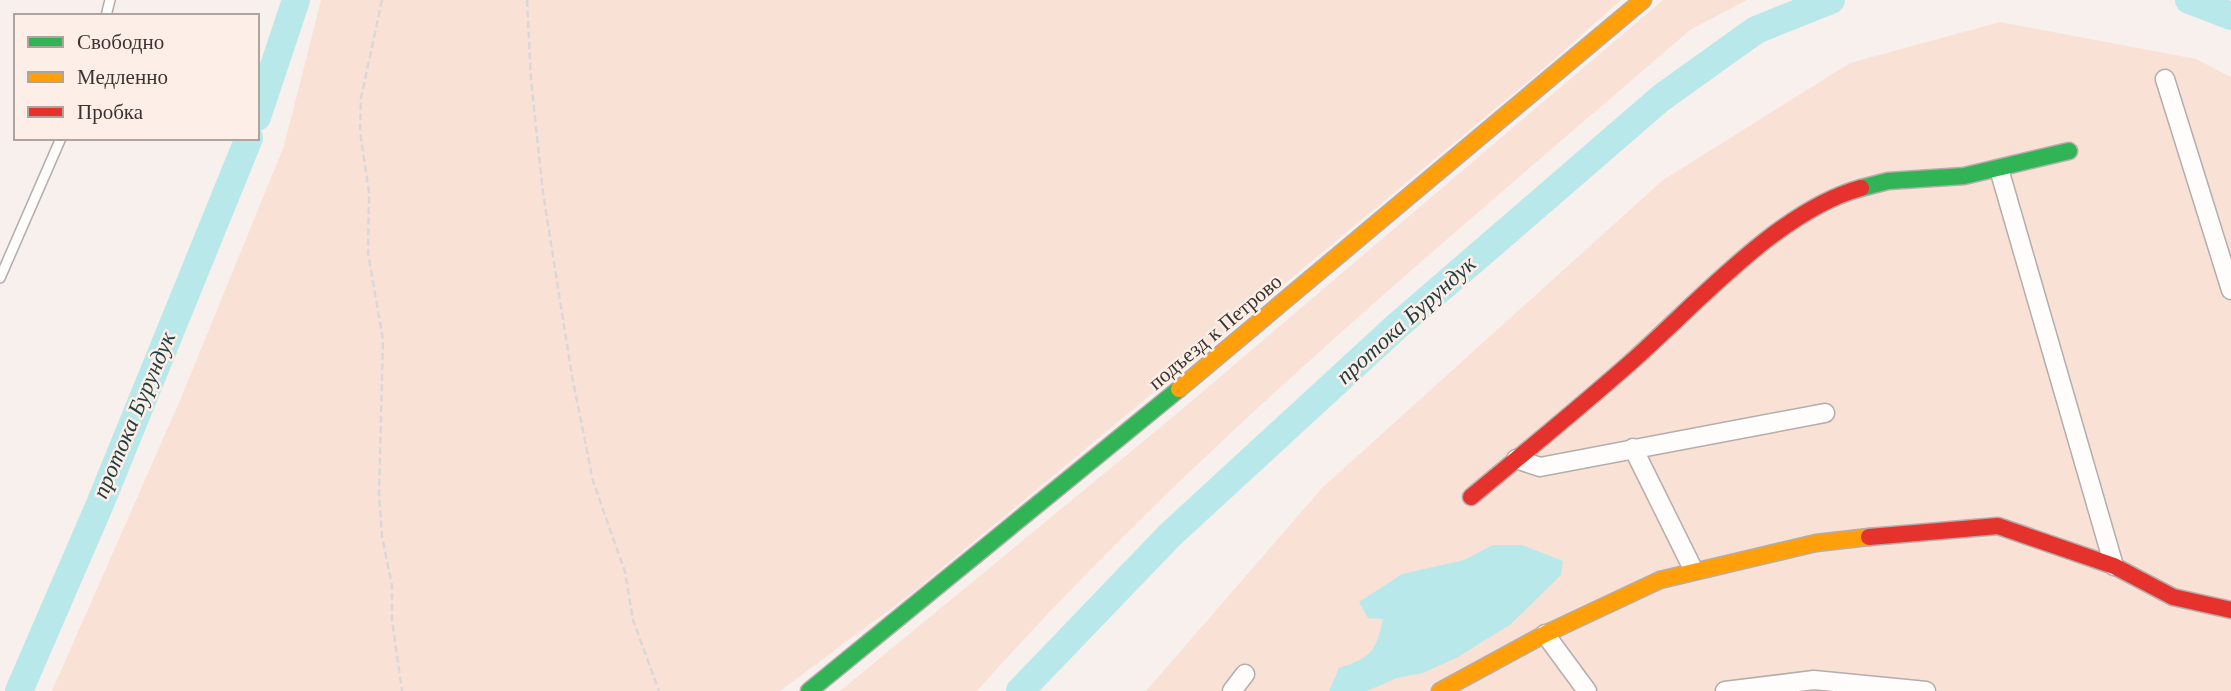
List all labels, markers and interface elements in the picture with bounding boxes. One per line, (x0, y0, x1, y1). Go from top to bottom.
legend (14, 14, 259, 140)
text: Свободно (77, 30, 164, 54)
text: Медленно (77, 65, 168, 89)
text: Пробка (77, 100, 144, 124)
water label: протока Бурундук (1331, 251, 1481, 389)
street label: подъезд к Петрово (1143, 269, 1287, 395)
water label: протока Бурундук (88, 328, 180, 502)

